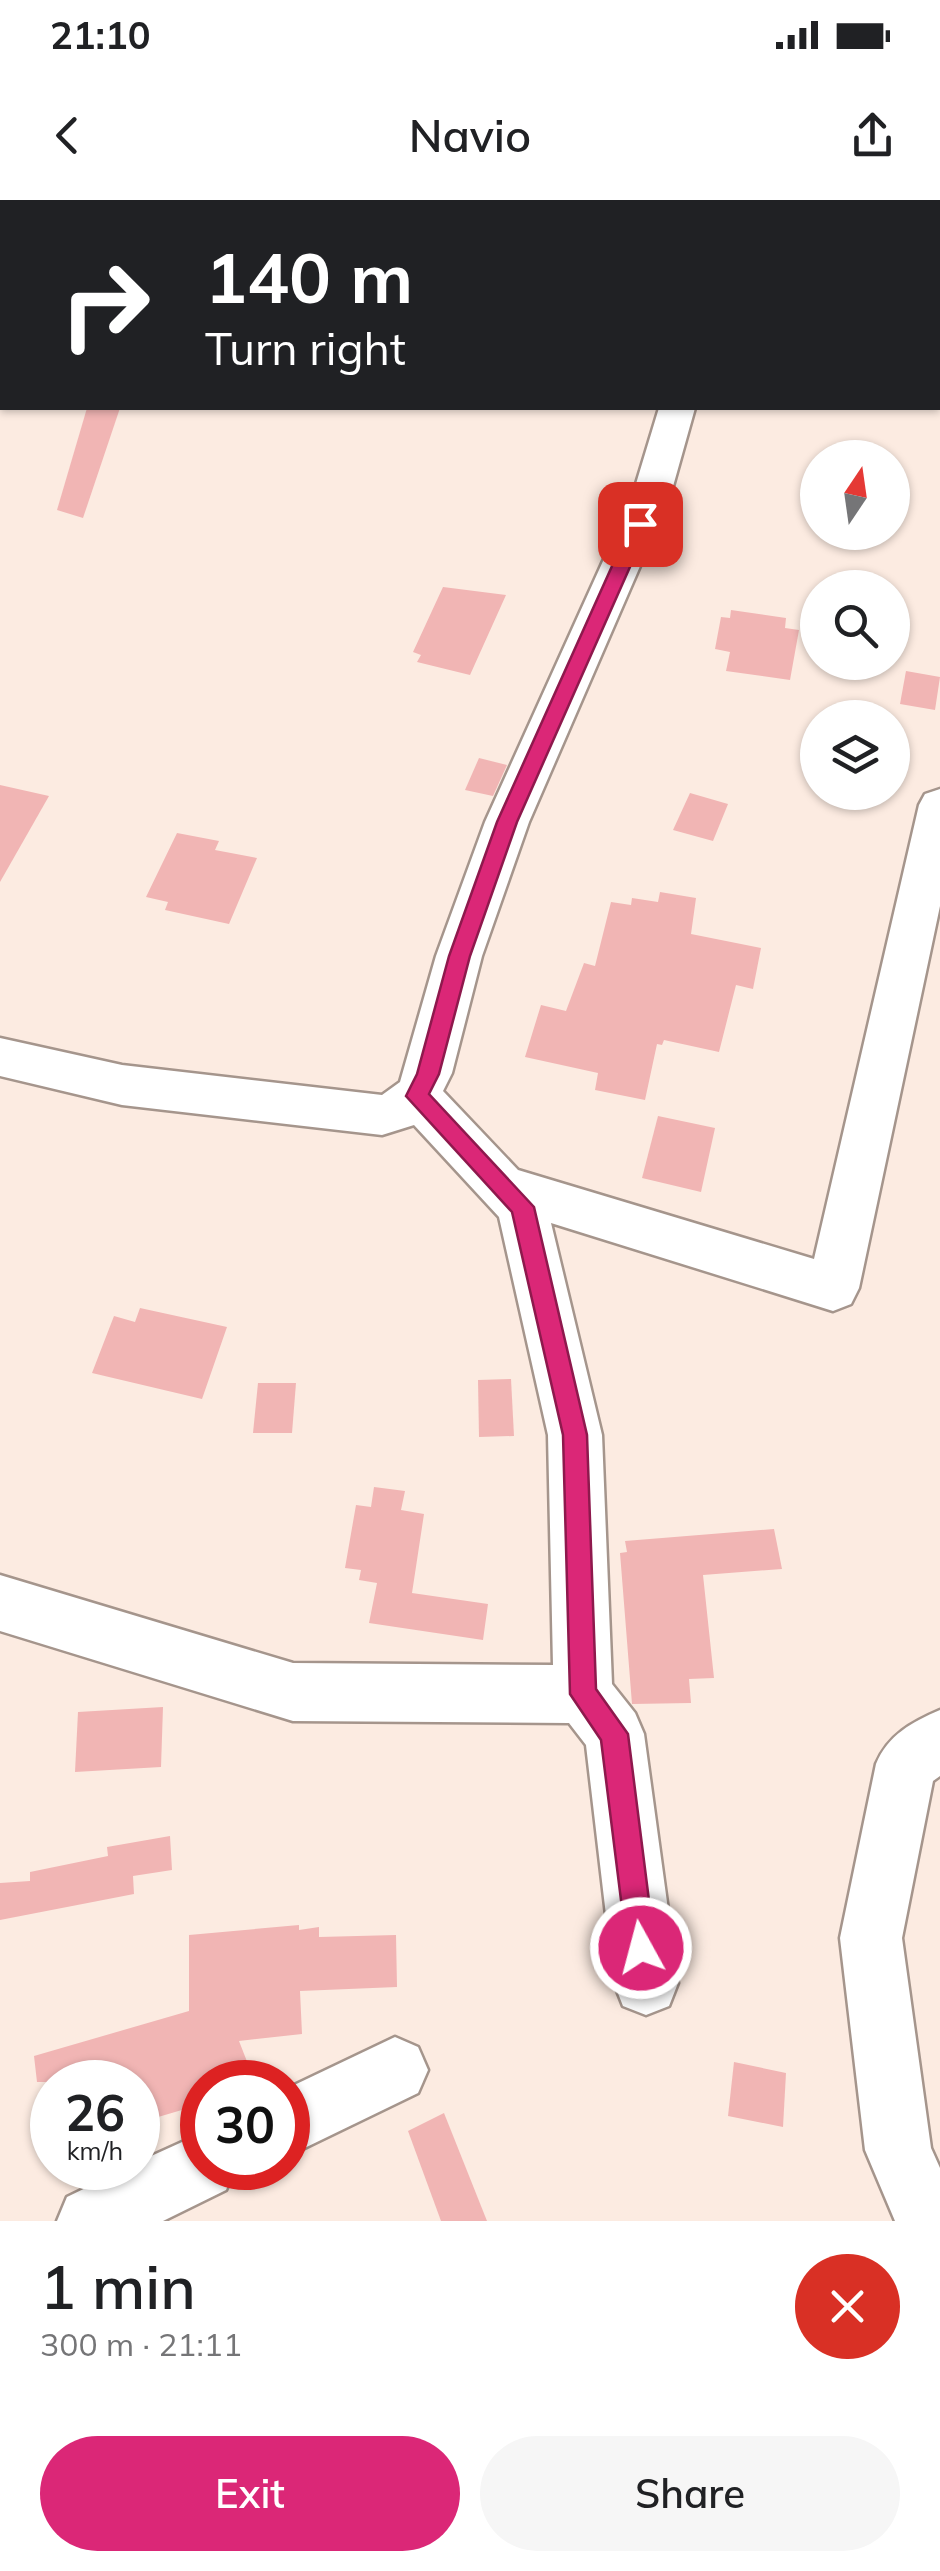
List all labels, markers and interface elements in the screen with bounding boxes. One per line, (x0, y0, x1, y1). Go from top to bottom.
text: 21:10 (50, 11, 151, 59)
text: Navio (409, 107, 531, 163)
icon: back (40, 108, 95, 163)
icon: share (845, 108, 900, 163)
text: 140 m (205, 233, 413, 321)
icon: right (40, 240, 170, 370)
text: Turn right (205, 320, 406, 376)
north arrow (800, 440, 910, 550)
map controls (800, 440, 910, 810)
pin (598, 482, 683, 567)
icon: arrive (613, 497, 668, 552)
button: search (800, 570, 910, 680)
button: layers (800, 700, 910, 810)
position arrow (589, 1896, 693, 2000)
speed limit sign: 30 (180, 2060, 310, 2190)
text: 26 (65, 2081, 125, 2144)
text: km/h (67, 2135, 123, 2166)
text: 1 min (40, 2249, 196, 2324)
button: close (795, 2254, 900, 2359)
text: 300 m · 21:11 (40, 2324, 242, 2364)
button: Exit (40, 2436, 460, 2551)
button: Share (480, 2436, 900, 2551)

